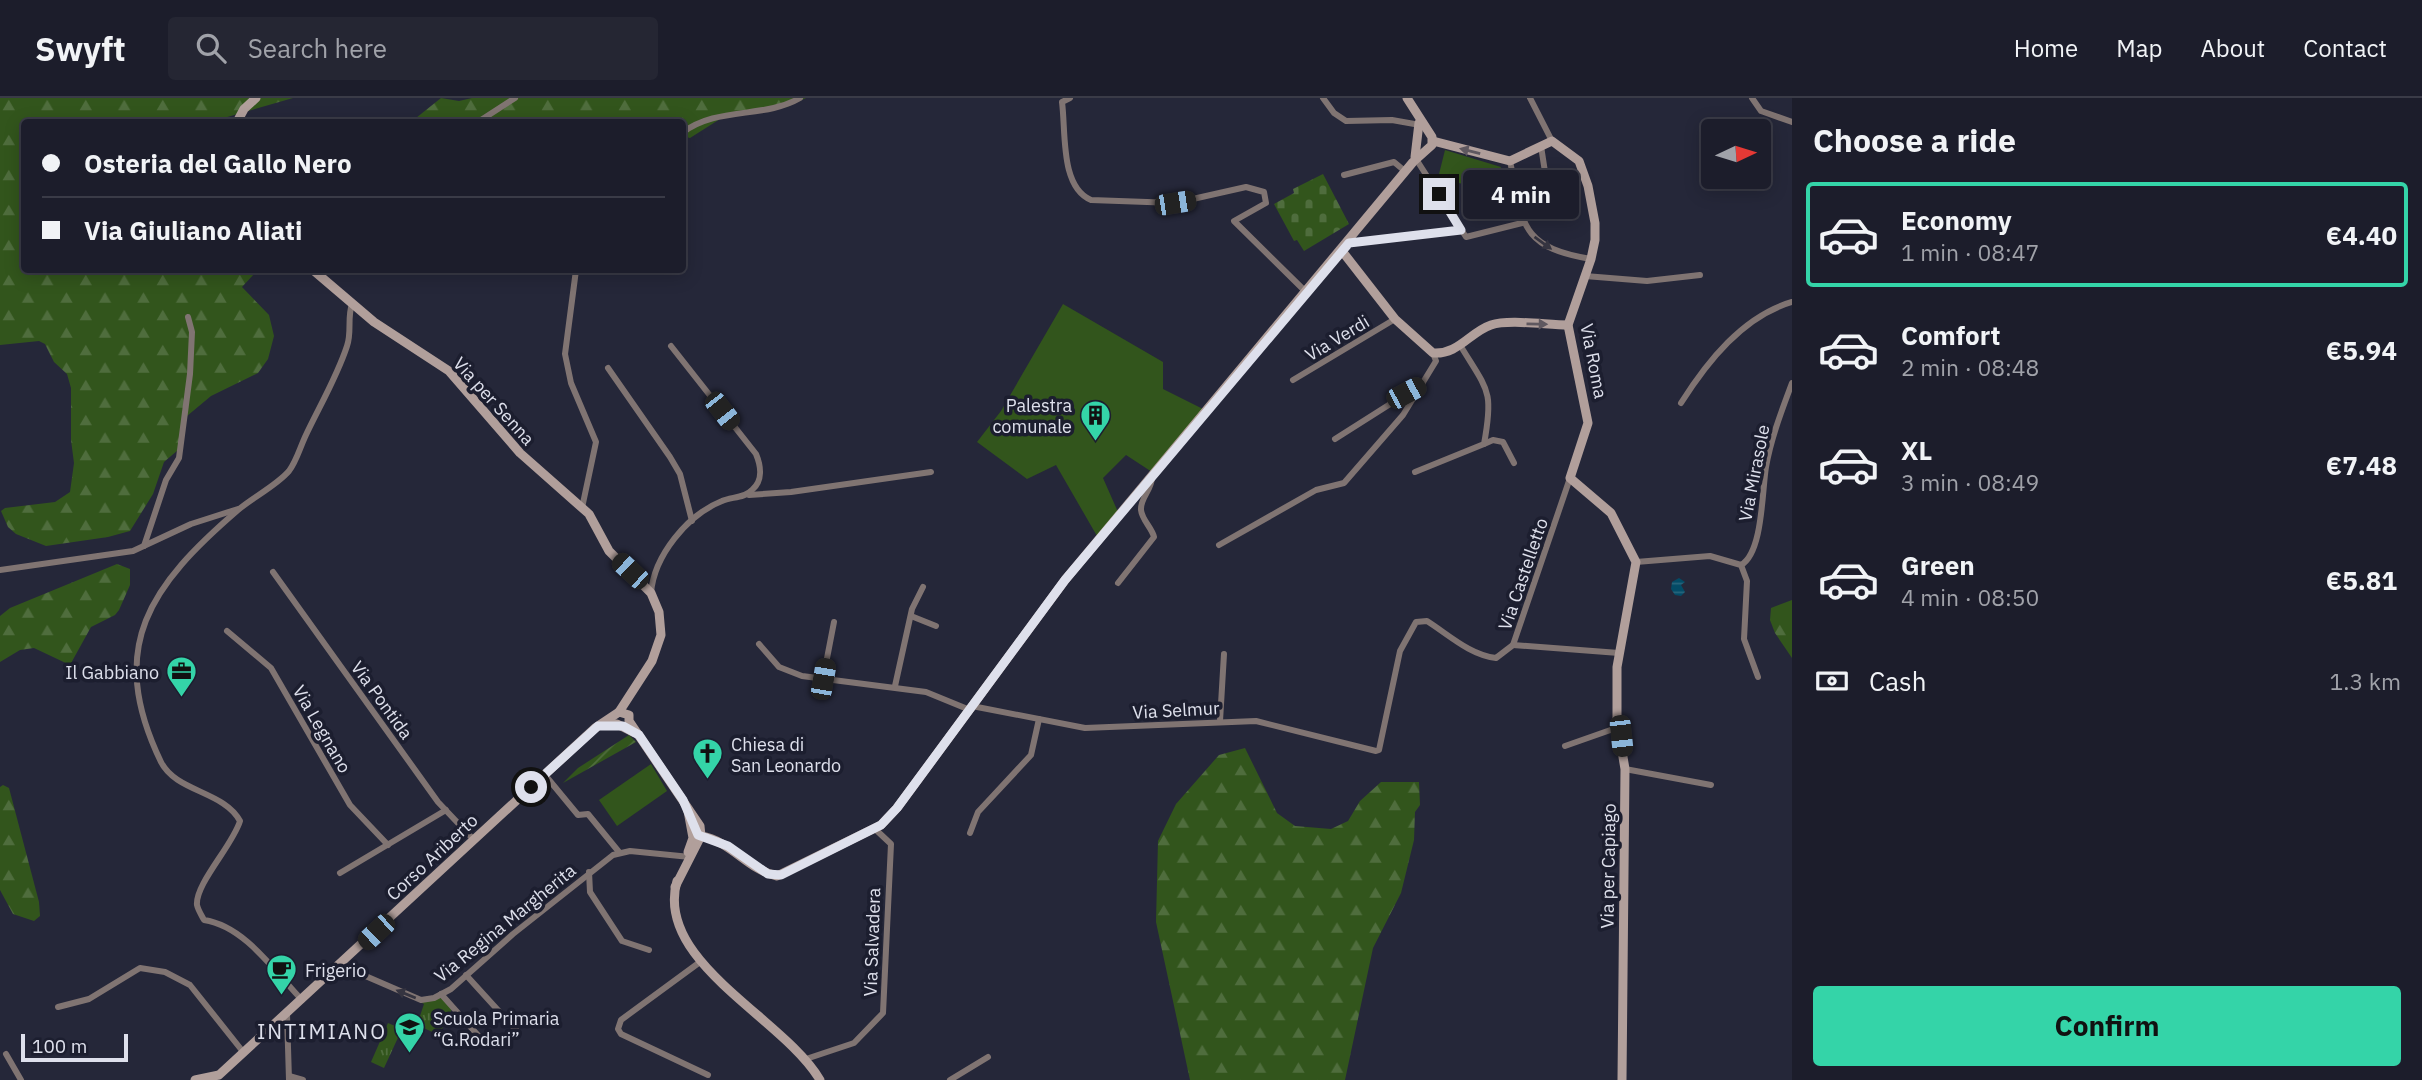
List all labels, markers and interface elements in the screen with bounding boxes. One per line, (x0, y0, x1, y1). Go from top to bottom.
search box (168, 17, 658, 80)
text: Swyft (35, 27, 126, 70)
icon: search (192, 29, 230, 67)
text: Search here (248, 31, 387, 65)
text: Home (2014, 32, 2078, 64)
text: Map (2116, 32, 2162, 64)
text: About (2200, 32, 2265, 64)
text: Contact (2303, 32, 2387, 64)
north arrow (1701, 119, 1771, 189)
map controls (1701, 119, 1771, 189)
text: Choose a ride (1813, 119, 2016, 161)
one-way arrow (1459, 145, 1481, 156)
text: Osteria del Gallo Nero (84, 146, 352, 180)
callout: 4 min (1464, 170, 1579, 218)
route end (1423, 178, 1455, 210)
text: 4 min (1491, 179, 1551, 209)
car (1153, 189, 1198, 217)
icon: car (1817, 203, 1880, 266)
text: Economy (1901, 203, 2012, 237)
text: Via Giuliano Aliati (84, 213, 302, 247)
text: €4.40 (2326, 218, 2397, 252)
one-way arrow (1534, 236, 1553, 250)
text: 1 min · 08:47 (1901, 237, 2039, 267)
street label: Via Verdi (1301, 310, 1373, 366)
icon: car (1817, 318, 1880, 381)
text: Comfort (1901, 318, 2000, 352)
one-way arrow (1526, 319, 1548, 330)
street label: Via Roma (1575, 322, 1613, 401)
text: €5.94 (2326, 333, 2397, 367)
street label: Via per Senna (448, 352, 540, 450)
text: 2 min · 08:48 (1901, 352, 2039, 382)
car (1383, 374, 1430, 412)
car (701, 388, 744, 434)
place label: Palestra comunale (992, 394, 1072, 438)
building icon: Palestra comunale (1078, 398, 1112, 442)
street label: Via Mirasole (1733, 422, 1775, 523)
icon: car (1817, 433, 1880, 496)
text: XL (1901, 433, 1932, 467)
text: €7.48 (2326, 448, 2397, 482)
text: 3 min · 08:49 (1901, 467, 2039, 497)
street label: Via Castelletto (1493, 515, 1553, 633)
icon: car (1817, 548, 1880, 611)
text: Green (1901, 548, 1975, 582)
car (608, 549, 653, 593)
text: €5.81 (2326, 563, 2397, 597)
text: 4 min · 08:50 (1901, 582, 2039, 612)
office icon: Il Gabbiano (165, 655, 199, 699)
street label: Via Pontida (346, 656, 418, 744)
car (810, 656, 837, 702)
place label: Il Gabbiano (65, 661, 159, 684)
icon: cash (1813, 662, 1851, 700)
text: Cash (1869, 664, 1926, 698)
text: 1.3 km (2330, 666, 2401, 696)
street label: Via Legnano (288, 681, 356, 777)
street label: Via Selmur (1132, 696, 1220, 724)
car (1609, 714, 1634, 758)
place label: Chiesa di San Leonardo (731, 733, 841, 777)
church icon: Chiesa di San Leonardo (691, 737, 725, 781)
route start (515, 771, 547, 803)
street label: Via per Capiago (1595, 803, 1621, 929)
street label: Corso Ariberto (381, 809, 483, 905)
street label: Via Regina Margherita (430, 859, 581, 987)
street label: Via Salvadera (859, 887, 885, 997)
car (354, 910, 399, 954)
cafe icon: Frigerio (265, 953, 299, 997)
place label: Frigerio (305, 959, 366, 982)
button: Confirm (1813, 986, 2401, 1066)
one-way arrow (395, 988, 416, 999)
place label: Scuola Primaria “G.Rodari” (433, 1007, 560, 1051)
school or university icon: Scuola Primaria “G.Rodari” (393, 1011, 427, 1055)
district label: INTIMIANO (257, 1017, 387, 1045)
scale bar (21, 1031, 128, 1063)
text: 100 m (32, 1034, 87, 1058)

